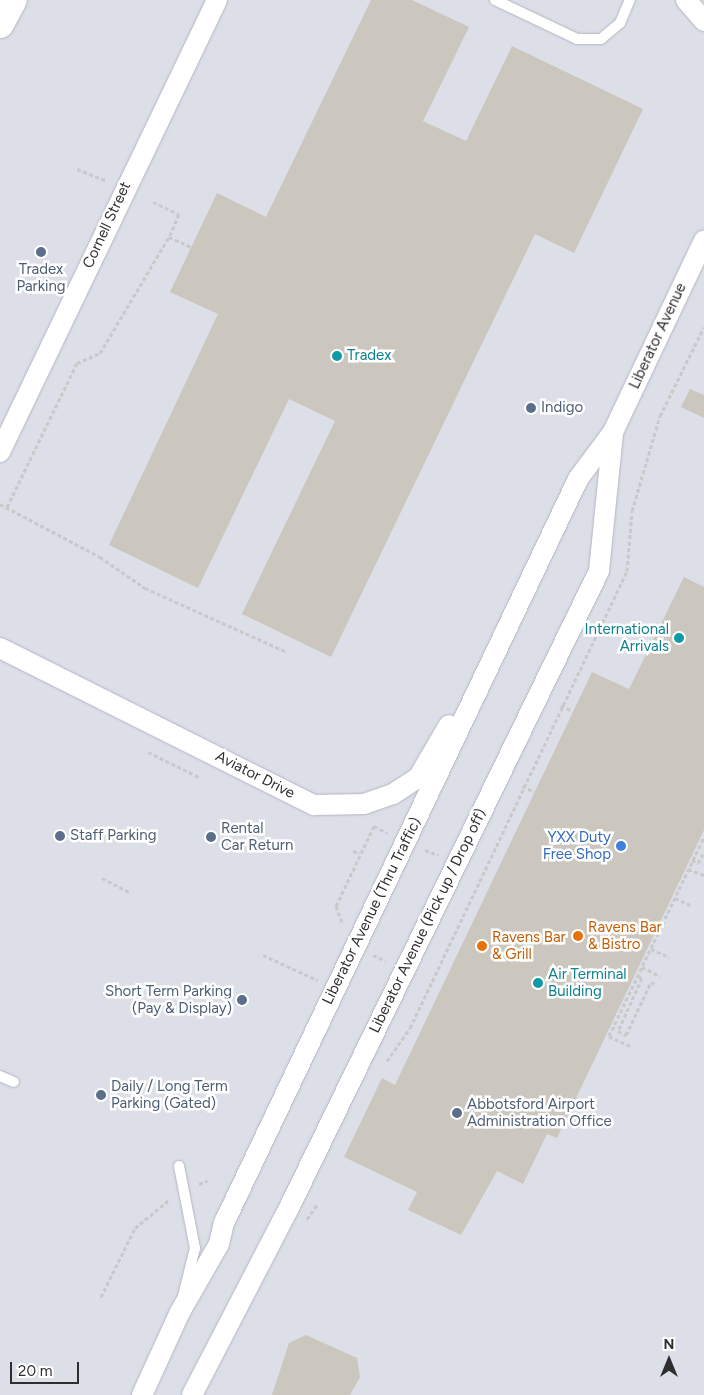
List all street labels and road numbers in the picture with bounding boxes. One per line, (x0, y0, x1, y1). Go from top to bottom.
street label: Cornell Street (79, 179, 135, 271)
street label: Liberator Avenue (626, 280, 690, 392)
street label: Aviator Drive (212, 747, 298, 803)
street label: Liberator Avenue (Pick up / Drop off) (366, 806, 490, 1036)
street label: Liberator Avenue (Thru Traffic) (319, 815, 425, 1007)

